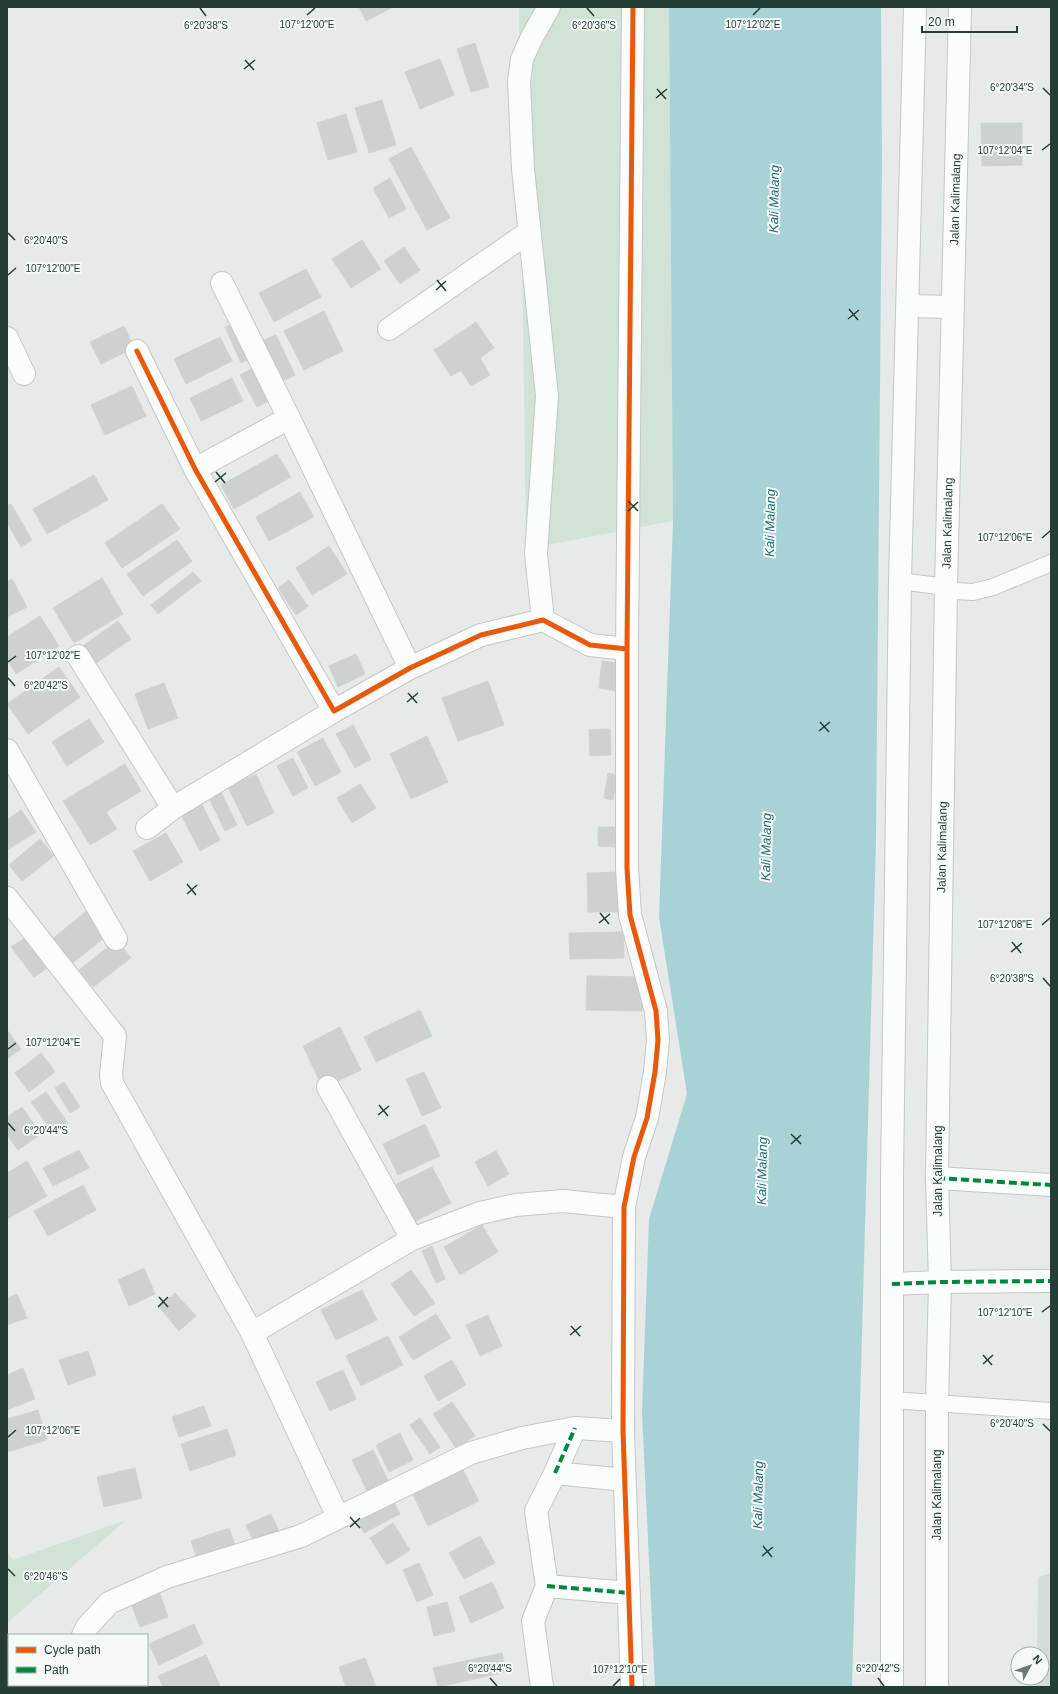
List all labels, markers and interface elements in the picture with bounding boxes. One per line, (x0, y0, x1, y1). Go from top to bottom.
scale bar (922, 8, 1017, 34)
text: 20 m (928, 15, 955, 29)
text: 107°12'00"E (279, 19, 335, 30)
text: 107°12'02"E (725, 19, 781, 30)
text: 6°20'38"S (184, 20, 228, 31)
text: 6°20'36"S (572, 20, 616, 31)
text: 6°20'34"S (990, 82, 1034, 93)
text: 107°12'04"E (977, 145, 1033, 156)
street label: Jalan Kalimalang (947, 153, 963, 245)
water label: Kali Malang (766, 164, 782, 233)
text: 6°20'40"S (24, 235, 68, 246)
text: 107°12'00"E (25, 263, 81, 274)
street label: Jalan Kalimalang (939, 477, 956, 569)
water label: Kali Malang (762, 488, 778, 557)
text: 107°12'06"E (977, 532, 1033, 543)
text: 107°12'02"E (25, 650, 81, 661)
text: 6°20'42"S (24, 680, 68, 691)
street label: Jalan Kalimalang (934, 801, 950, 893)
water label: Kali Malang (758, 812, 774, 881)
text: 107°12'08"E (977, 919, 1033, 930)
text: 6°20'38"S (990, 973, 1034, 984)
text: 107°12'04"E (25, 1037, 81, 1048)
text: 6°20'44"S (24, 1125, 68, 1136)
street label: Jalan Kalimalang (931, 1125, 945, 1217)
water label: Kali Malang (754, 1136, 770, 1205)
text: 107°12'10"E (977, 1307, 1033, 1318)
text: 6°20'40"S (990, 1418, 1034, 1429)
text: 107°12'06"E (25, 1425, 81, 1436)
street label: Jalan Kalimalang (930, 1449, 944, 1541)
water label: Kali Malang (750, 1460, 766, 1529)
text: 6°20'46"S (24, 1571, 68, 1582)
legend (8, 1634, 148, 1686)
text: Cycle path (44, 1643, 101, 1657)
north arrow (1010, 1646, 1050, 1686)
text: N (1030, 1653, 1045, 1666)
text: Path (44, 1663, 69, 1677)
text: 6°20'44"S (468, 1663, 512, 1674)
text: 6°20'42"S (856, 1663, 900, 1674)
text: 107°12'10"E (592, 1664, 648, 1675)

